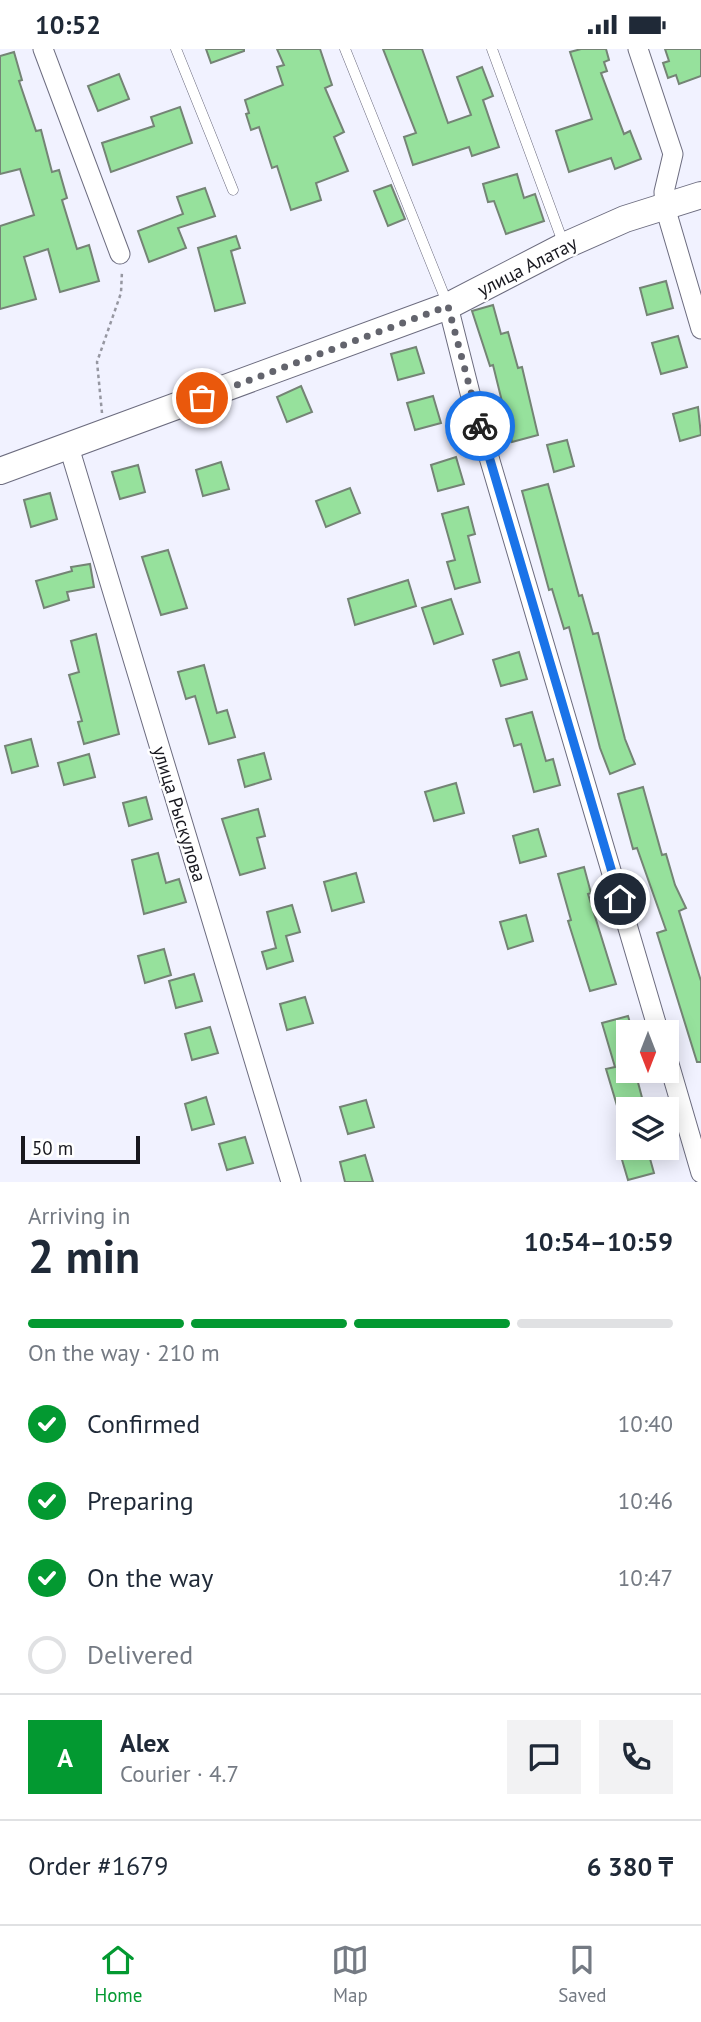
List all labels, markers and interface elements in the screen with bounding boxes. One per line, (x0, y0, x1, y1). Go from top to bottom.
text: 10:52 (35, 8, 101, 41)
street label: улица Алатау (473, 231, 581, 301)
pin (172, 368, 232, 428)
icon: bag (183, 379, 221, 417)
courier (445, 391, 515, 461)
icon: bike (461, 407, 499, 445)
street label: улица Рыскулова (148, 743, 212, 885)
pin (590, 869, 650, 929)
icon: home (601, 880, 639, 918)
north arrow (616, 1020, 679, 1083)
map controls (616, 1020, 679, 1160)
button: layers (616, 1097, 679, 1160)
scale bar (21, 1133, 140, 1165)
text: 50 m (32, 1136, 73, 1160)
text: Arriving in (28, 1201, 130, 1230)
text: 10:54–10:59 (524, 1225, 673, 1258)
text: 2 min (28, 1226, 140, 1286)
text: On the way · 210 m (28, 1338, 220, 1367)
icon: check (28, 1405, 66, 1443)
text: Confirmed (87, 1407, 200, 1440)
text: 10:40 (618, 1409, 673, 1438)
icon: check (28, 1482, 66, 1520)
text: Preparing (87, 1484, 194, 1517)
text: 10:46 (618, 1486, 673, 1515)
icon: check (28, 1559, 66, 1597)
text: On the way (87, 1561, 213, 1594)
text: 10:47 (618, 1563, 673, 1592)
text: Delivered (87, 1638, 193, 1671)
button: chat (507, 1720, 581, 1794)
button: phone (599, 1720, 673, 1794)
text: Alex (120, 1726, 170, 1759)
text: A (57, 1741, 73, 1774)
text: Courier · 4.7 (120, 1759, 239, 1788)
text: Order #1679 (28, 1849, 168, 1882)
text: 6 380 ₸ (587, 1850, 673, 1883)
tab: Home (94, 1941, 142, 2007)
tab: Map (331, 1941, 369, 2007)
tab: Saved (558, 1941, 607, 2007)

